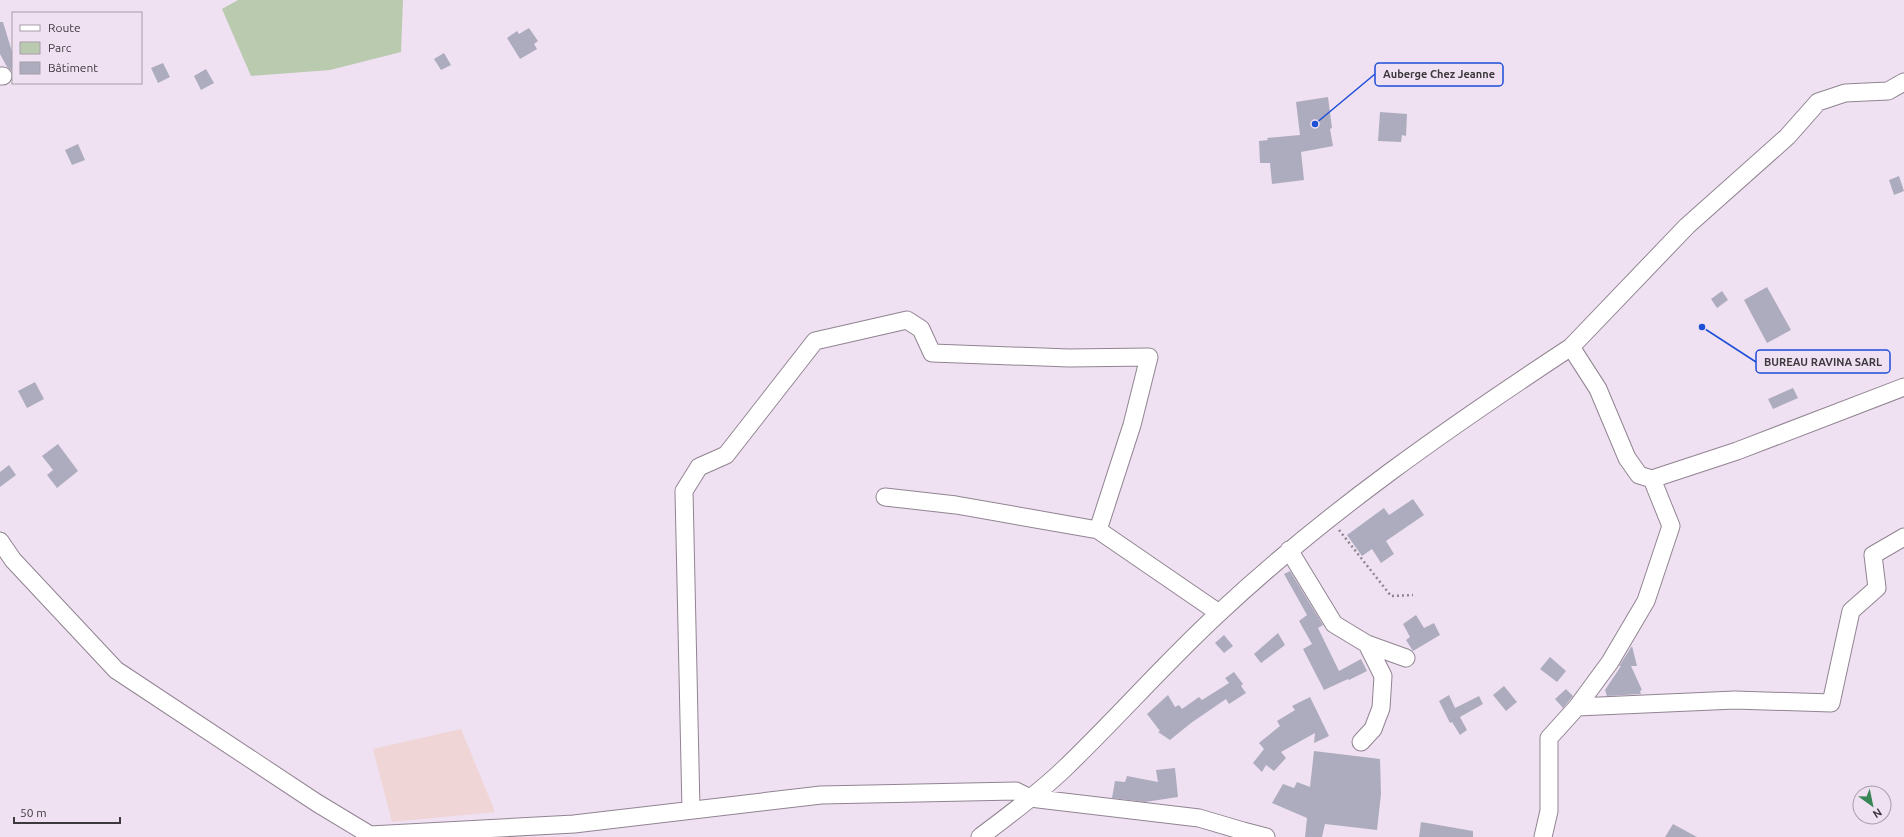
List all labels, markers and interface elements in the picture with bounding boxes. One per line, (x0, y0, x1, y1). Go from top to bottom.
legend (12, 12, 142, 84)
text: Route (48, 21, 81, 34)
text: Parc (48, 41, 72, 54)
text: Bâtiment (48, 61, 98, 74)
callout: Auberge Chez Jeanne (1375, 63, 1503, 86)
text: Auberge Chez Jeanne (1383, 68, 1495, 80)
callout: BUREAU RAVINA SARL (1756, 350, 1890, 373)
text: BUREAU RAVINA SARL (1764, 356, 1882, 368)
north arrow (1852, 785, 1892, 825)
scale bar (14, 799, 120, 825)
text: 50 m (20, 806, 47, 819)
text: N (1871, 806, 1884, 821)

